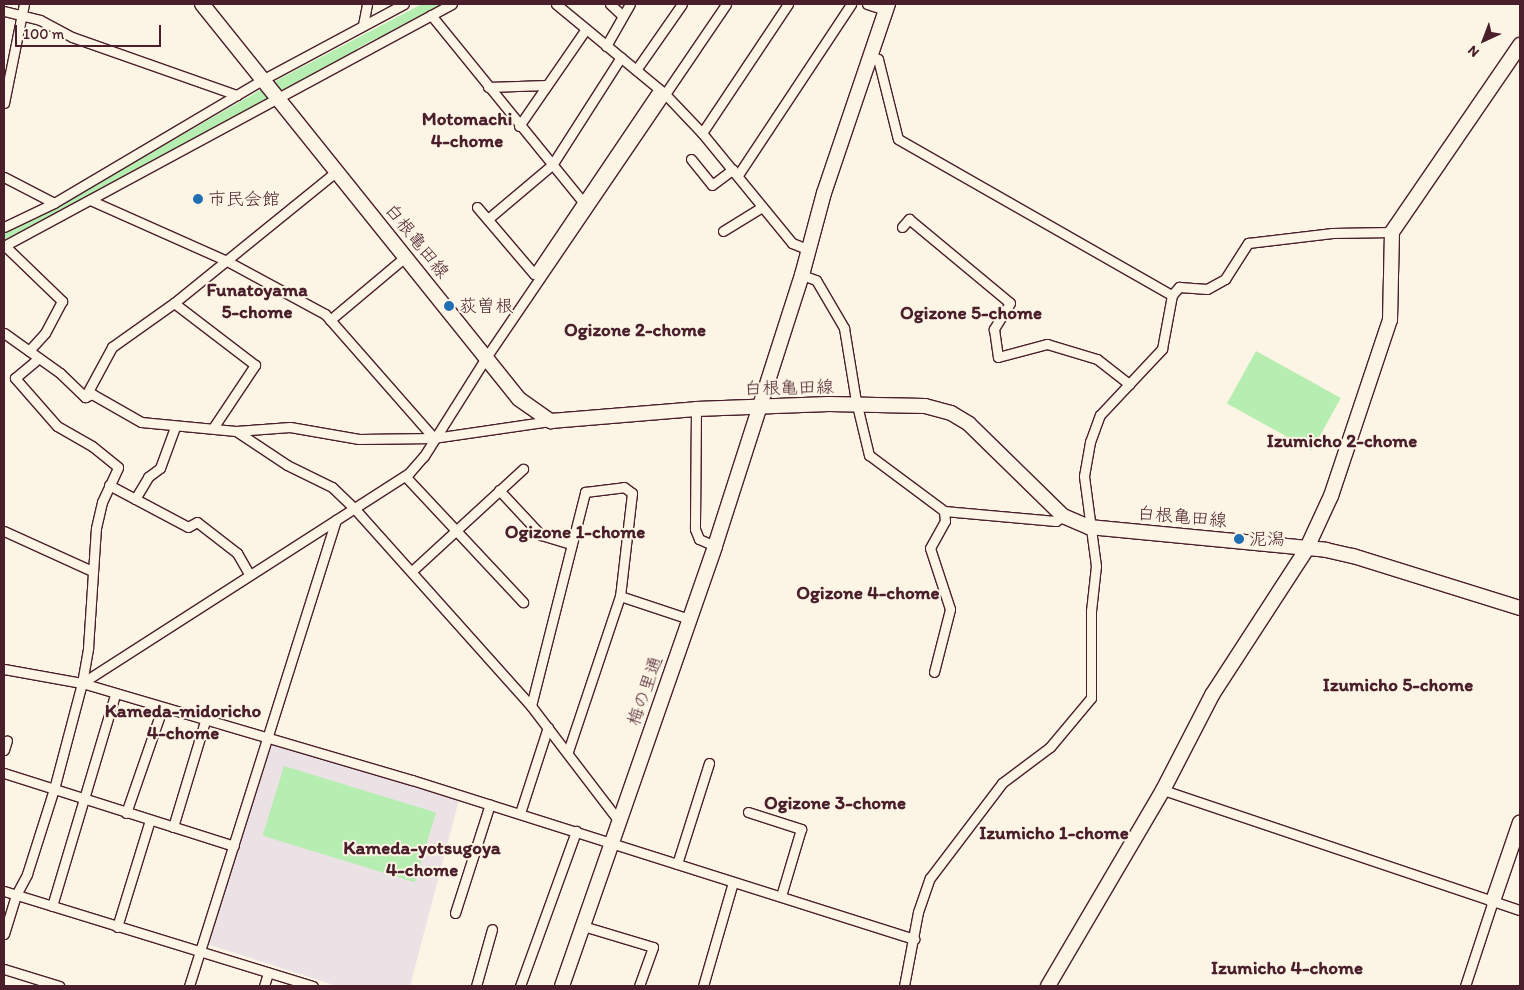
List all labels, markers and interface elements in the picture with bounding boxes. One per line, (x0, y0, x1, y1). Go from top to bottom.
scale bar (18, 15, 164, 47)
north arrow (1459, 15, 1509, 65)
text: 100 m (23, 25, 64, 43)
text: N (1464, 42, 1483, 61)
district label: Motomachi 4-chome (422, 108, 512, 152)
place label: 市民会館 (208, 188, 280, 210)
marker: 市民会館 (192, 193, 204, 205)
street label: 白根亀田線 (380, 199, 454, 283)
district label: Funatoyama 5-chome (206, 279, 308, 323)
place label: 荻曽根 (459, 295, 513, 317)
marker: 荻曽根 (443, 300, 455, 312)
district label: Ogizone 5-chome (900, 302, 1042, 324)
district label: Ogizone 2-chome (564, 319, 706, 341)
street label: 白根亀田線 (744, 376, 834, 400)
district label: Izumicho 2-chome (1267, 430, 1417, 452)
street label: 白根亀田線 (1136, 502, 1228, 532)
district label: Ogizone 1-chome (505, 521, 645, 543)
place label: 泥潟 (1249, 528, 1285, 550)
marker: 泥潟 (1233, 533, 1245, 545)
district label: Ogizone 4-chome (796, 582, 940, 604)
street label: 梅の里通 (623, 653, 667, 729)
district label: Izumicho 5-chome (1323, 674, 1473, 696)
district label: Kameda-midoricho 4-chome (105, 700, 261, 744)
district label: Ogizone 3-chome (764, 792, 906, 814)
district label: Izumicho 1-chome (979, 822, 1129, 844)
district label: Kameda-yotsugoya 4-chome (343, 837, 501, 881)
district label: Izumicho 4-chome (1211, 957, 1363, 979)

